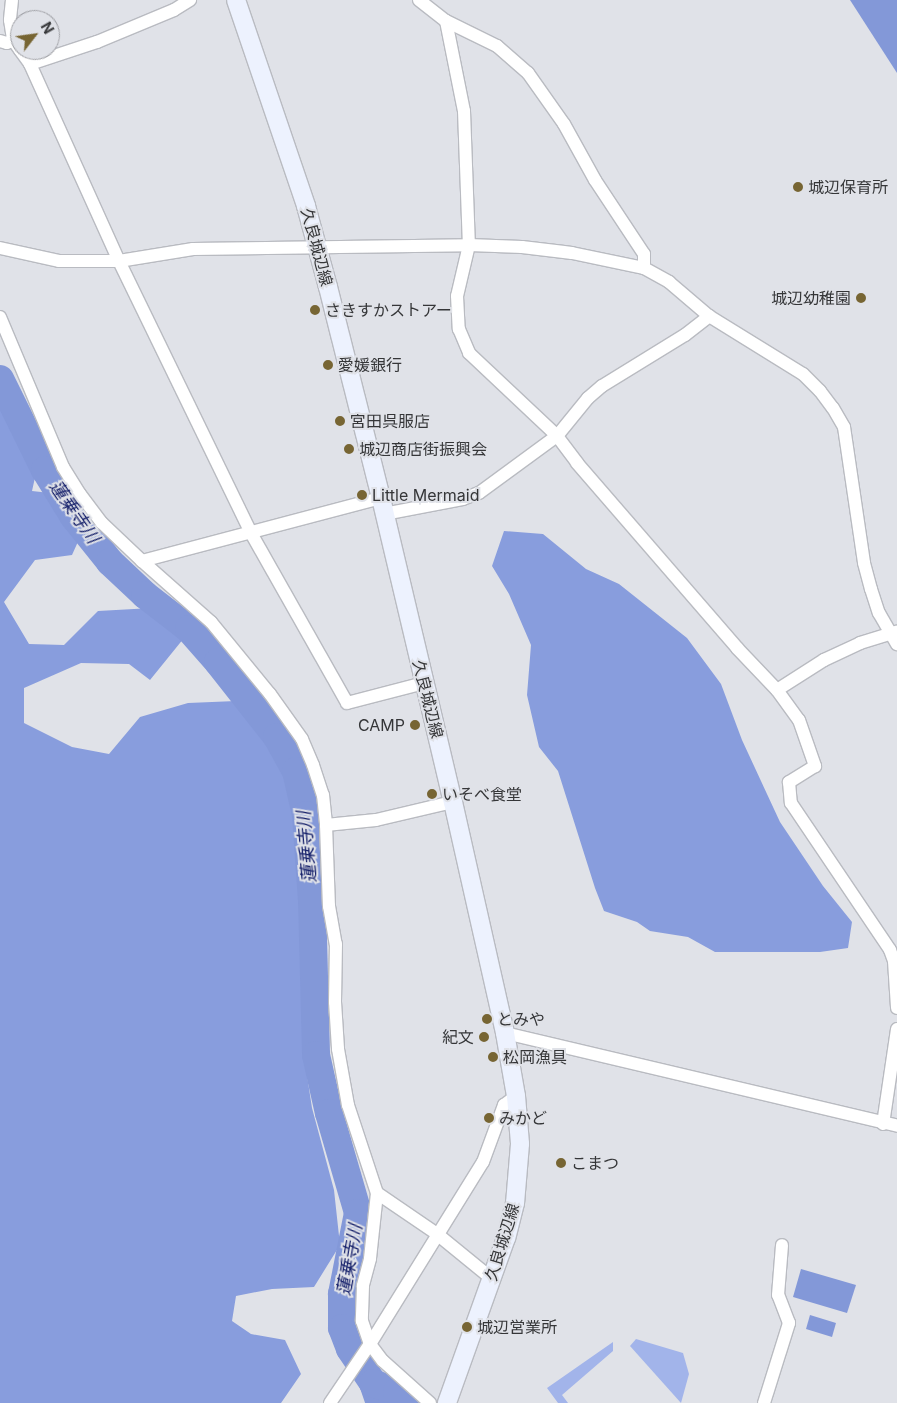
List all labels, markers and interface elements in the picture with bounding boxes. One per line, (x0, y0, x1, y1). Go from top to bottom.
north arrow (10, 10, 60, 60)
text: N (38, 19, 58, 37)
place label: 城辺保育所 (808, 177, 888, 197)
marker: 城辺保育所 (792, 181, 804, 193)
street label: 久良城辺線 (297, 206, 337, 288)
place label: 城辺幼稚園 (771, 288, 851, 308)
marker: 城辺幼稚園 (855, 292, 867, 304)
place label: さきすかストアー (325, 300, 452, 320)
marker: さきすかストアー (309, 304, 321, 316)
place label: 愛媛銀行 (338, 355, 402, 375)
marker: 愛媛銀行 (322, 359, 334, 371)
place label: 宮田呉服店 (350, 411, 430, 431)
marker: 宮田呉服店 (334, 415, 346, 427)
place label: 城辺商店街振興会 (359, 439, 487, 459)
marker: 城辺商店街振興会 (343, 443, 355, 455)
water label: 蓮乗寺川 (45, 476, 103, 548)
place label: Little Mermaid (372, 485, 479, 505)
marker: Little Mermaid (356, 489, 368, 501)
street label: 久良城辺線 (409, 658, 447, 740)
place label: CAMP (358, 715, 405, 735)
marker: CAMP (409, 719, 421, 731)
place label: いそべ食堂 (442, 784, 522, 804)
marker: いそべ食堂 (426, 788, 438, 800)
water label: 蓮乗寺川 (293, 810, 321, 884)
place label: とみや (497, 1009, 545, 1029)
marker: とみや (481, 1013, 493, 1025)
place label: 紀文 (442, 1027, 474, 1047)
marker: 紀文 (478, 1031, 490, 1043)
place label: 松岡漁具 (503, 1047, 567, 1067)
marker: 松岡漁具 (487, 1051, 499, 1063)
place label: みかど (499, 1108, 547, 1128)
marker: みかど (483, 1112, 495, 1124)
place label: こまつ (571, 1153, 619, 1173)
marker: こまつ (555, 1157, 567, 1169)
street label: 久良城辺線 (481, 1201, 523, 1283)
water label: 蓮乗寺川 (333, 1223, 367, 1297)
place label: 城辺営業所 (477, 1317, 557, 1337)
marker: 城辺営業所 (461, 1321, 473, 1333)

